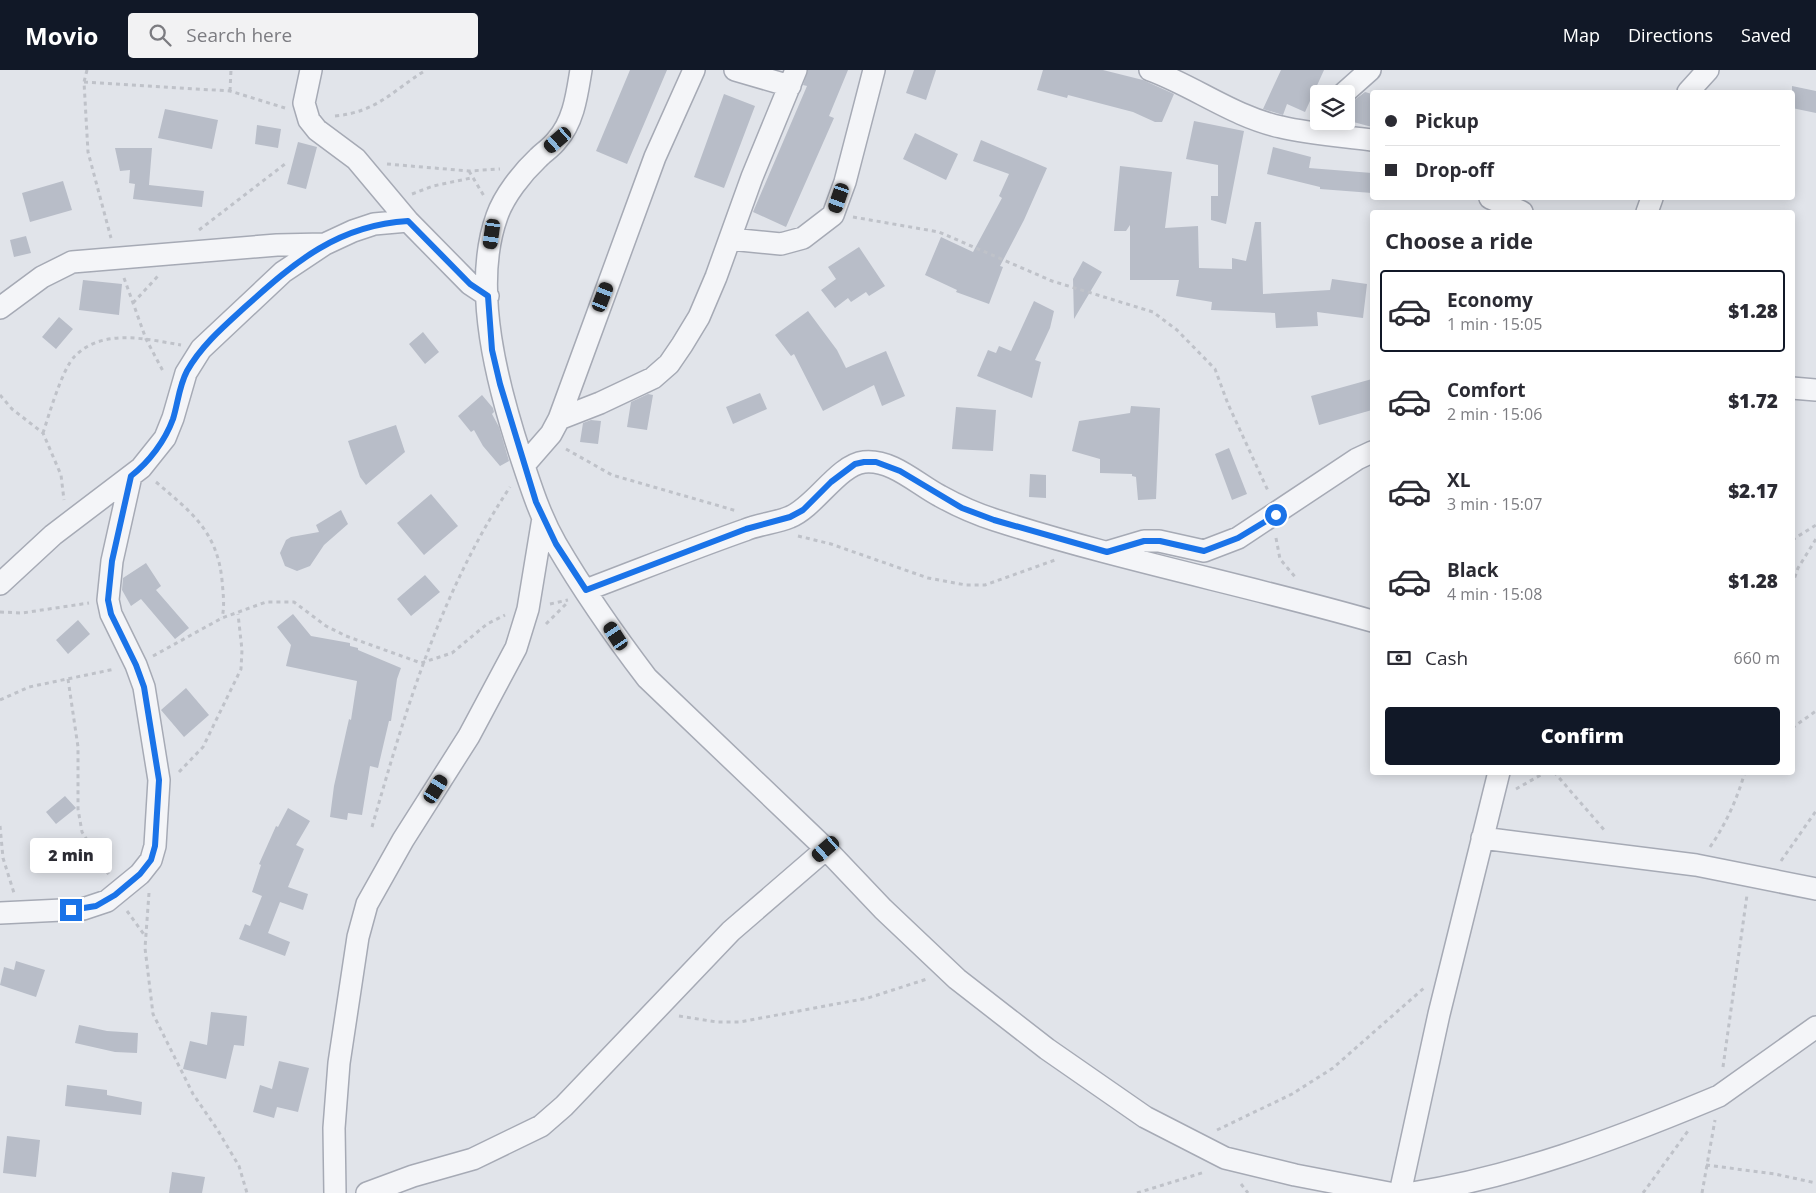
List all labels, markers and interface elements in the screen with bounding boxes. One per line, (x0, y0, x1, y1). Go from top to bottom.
search box (128, 13, 478, 58)
text: Movio (25, 19, 98, 52)
icon: search (146, 21, 174, 49)
text: Search here (186, 22, 292, 48)
text: Map (1563, 23, 1600, 47)
text: Directions (1628, 23, 1713, 47)
text: Saved (1741, 23, 1791, 47)
map controls (1310, 85, 1355, 130)
button: layers (1310, 85, 1355, 130)
text: Pickup (1415, 108, 1479, 134)
car (541, 124, 574, 156)
text: Drop-off (1415, 157, 1494, 183)
car (827, 181, 850, 215)
car (482, 218, 501, 250)
text: Choose a ride (1385, 225, 1533, 255)
car (590, 280, 615, 314)
text: Economy (1447, 287, 1533, 313)
icon: car (1387, 289, 1432, 334)
text: $1.28 (1728, 298, 1778, 324)
text: 1 min · 15:05 (1447, 313, 1542, 335)
text: Comfort (1447, 377, 1526, 403)
icon: car (1387, 379, 1432, 424)
text: $1.72 (1728, 388, 1778, 414)
text: 2 min · 15:06 (1447, 403, 1542, 425)
text: XL (1447, 467, 1470, 493)
icon: car (1387, 469, 1432, 514)
text: $2.17 (1728, 478, 1778, 504)
text: 3 min · 15:07 (1447, 493, 1542, 515)
route start (1265, 504, 1287, 526)
text: Black (1447, 557, 1499, 583)
icon: car (1387, 559, 1432, 604)
text: $1.28 (1728, 568, 1778, 594)
text: 4 min · 15:08 (1447, 583, 1542, 605)
car (601, 619, 630, 653)
icon: cash (1385, 644, 1413, 672)
text: Cash (1425, 645, 1468, 671)
text: 660 m (1734, 647, 1780, 669)
button: Confirm (1385, 707, 1780, 765)
car (421, 772, 450, 806)
car (809, 833, 842, 865)
callout: 2 min (30, 838, 112, 872)
text: 2 min (48, 844, 94, 866)
route end (60, 899, 82, 921)

